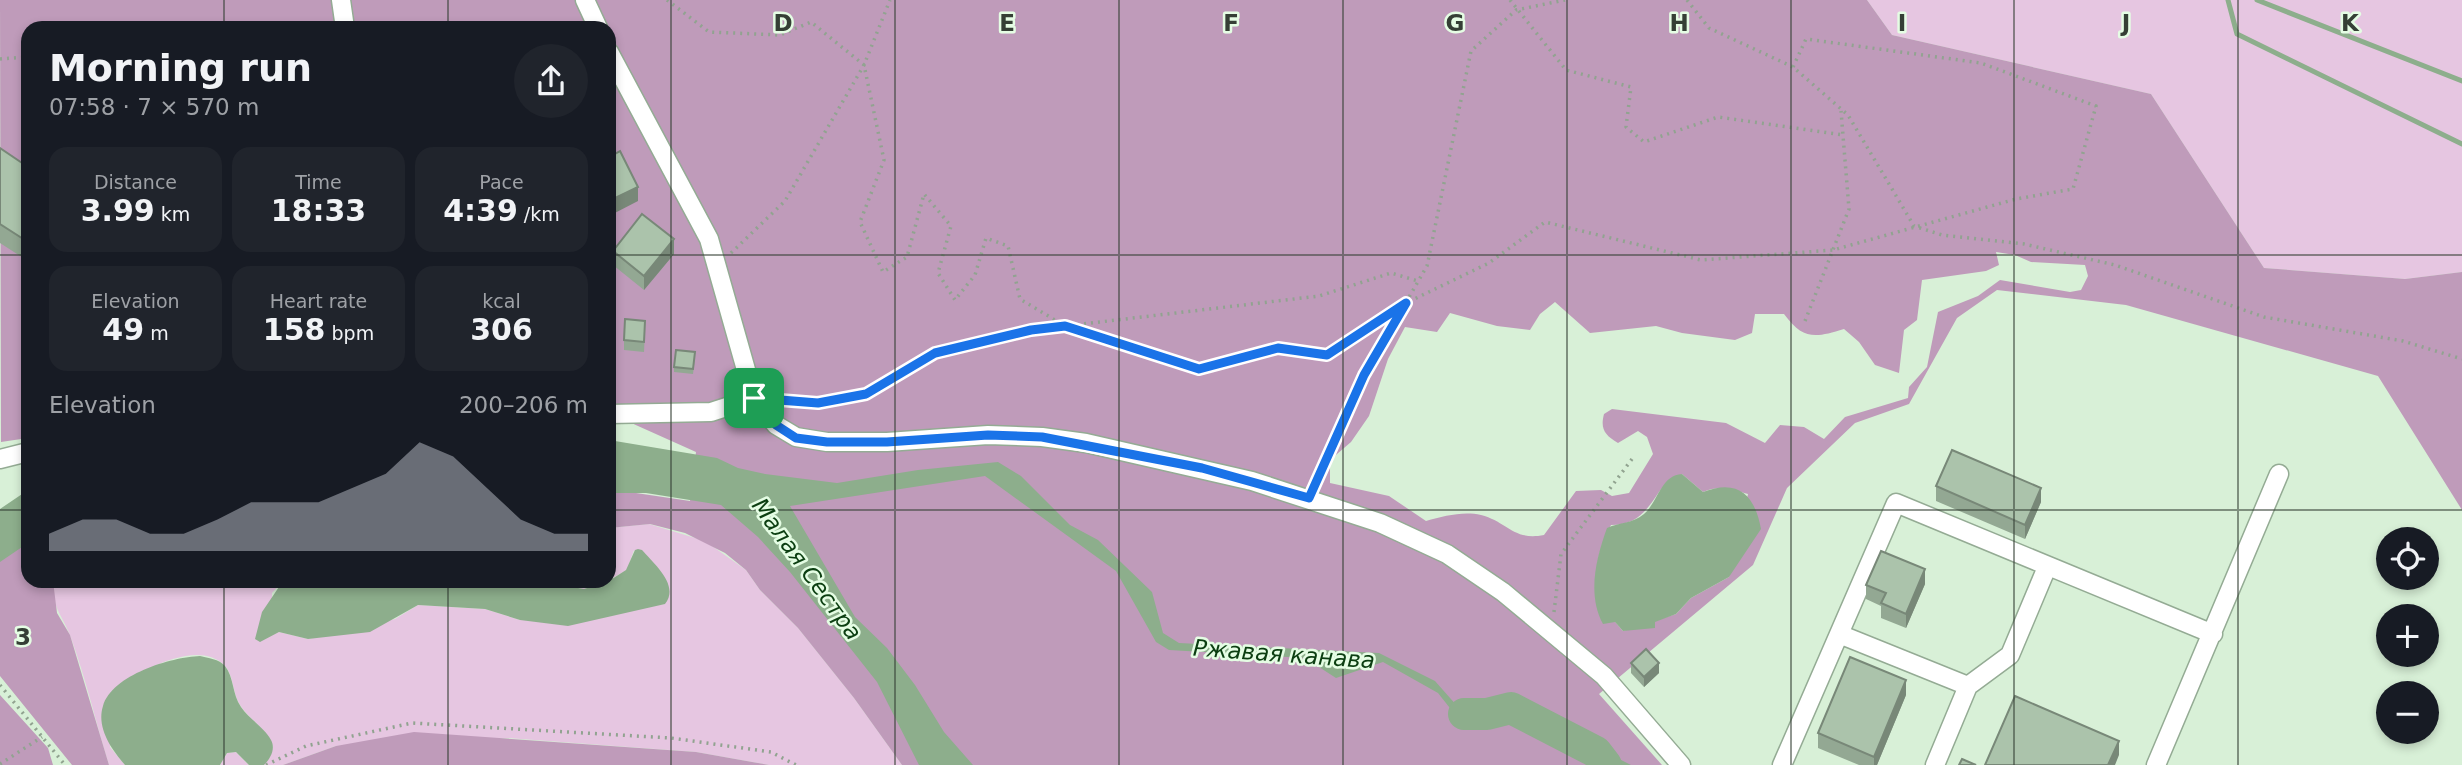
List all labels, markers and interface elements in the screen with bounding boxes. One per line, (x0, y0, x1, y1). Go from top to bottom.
text: D (773, 10, 793, 36)
text: E (999, 10, 1015, 36)
text: F (1223, 10, 1239, 36)
text: G (1446, 10, 1464, 36)
text: H (1669, 10, 1689, 36)
text: I (1898, 10, 1906, 36)
text: J (2120, 10, 2130, 36)
text: K (2341, 10, 2360, 36)
button: share (514, 44, 588, 118)
text: Morning run (49, 46, 312, 90)
text: 07:58 · 7 × 570 m (49, 94, 259, 120)
text: Distance (94, 171, 177, 193)
text: Time (295, 171, 342, 193)
text: Pace (479, 171, 524, 193)
text: 3.99 (81, 193, 155, 228)
text: 18:33 (271, 193, 366, 228)
text: 4:39 (443, 193, 518, 228)
text: km (155, 203, 190, 225)
text: /km (518, 203, 560, 225)
text: Elevation (91, 290, 180, 312)
text: Heart rate (270, 290, 367, 312)
text: kcal (482, 290, 521, 312)
text: 49 (102, 312, 144, 347)
text: 158 (263, 312, 325, 347)
text: 306 (470, 312, 533, 347)
text: m (144, 322, 169, 344)
text: bpm (325, 322, 374, 344)
pin (724, 368, 784, 428)
icon: arrive (735, 379, 773, 417)
text: Elevation (49, 392, 156, 418)
text: 200–206 m (459, 392, 588, 418)
water label: Малая Сестра (747, 493, 867, 645)
map controls (2376, 527, 2439, 744)
button: locate (2376, 527, 2439, 590)
button: + (2376, 604, 2439, 667)
text: 3 (15, 624, 31, 650)
water label: Ржавая канава (1192, 635, 1376, 673)
button: − (2376, 681, 2439, 744)

